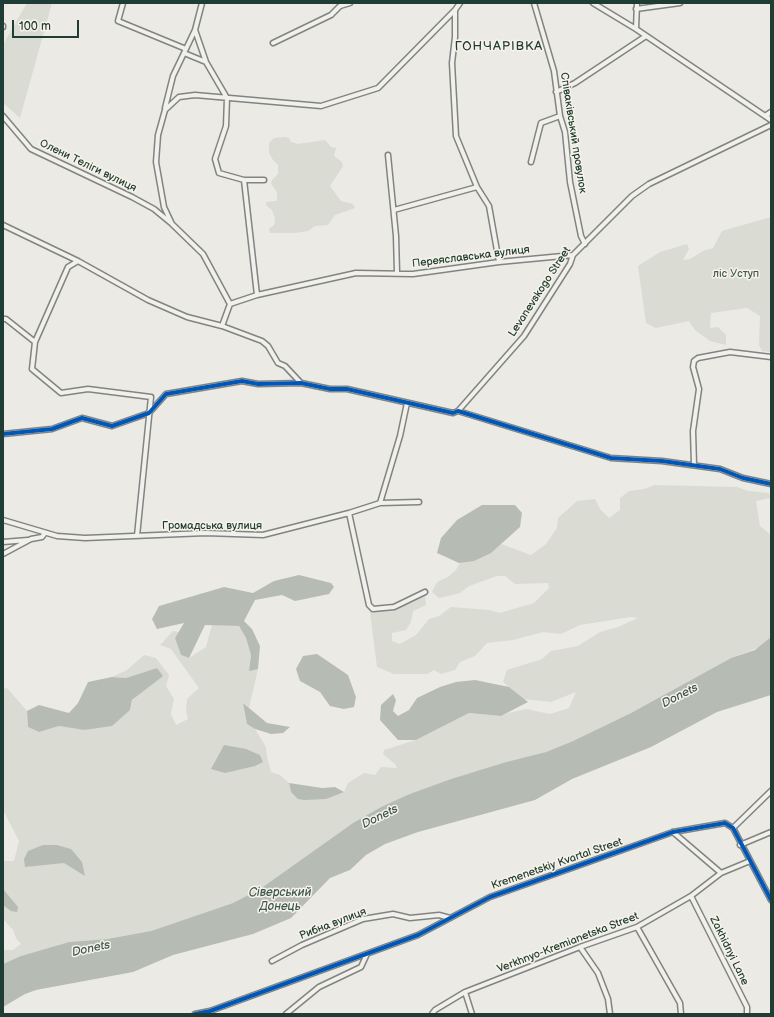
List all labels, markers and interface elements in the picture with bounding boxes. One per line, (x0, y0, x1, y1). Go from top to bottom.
scale bar (14, 12, 81, 38)
text: 100 m (19, 19, 51, 34)
district label: ГОНЧАРІВКА (455, 39, 543, 55)
street label: Співаківський провулок (557, 72, 589, 194)
street label: Олени Теліги вулиця (37, 137, 139, 195)
street label: Переяславська вулиця (411, 243, 531, 271)
street label: Levanevskogo Street (506, 245, 574, 339)
park label: ліс Уступ (713, 267, 759, 281)
street label: Громадська вулиця (162, 519, 262, 533)
water label: Donets (659, 681, 701, 711)
water label: Donets (359, 802, 401, 832)
street label: Kremenetskiy Kvartal Street (490, 835, 624, 893)
water label: Сіверський Донець (249, 886, 311, 914)
street label: Рибна вулиця (298, 905, 368, 943)
street label: Verkhnyo-Kremianetska Street (495, 910, 641, 976)
street label: Zakhidnyi Lane (707, 914, 751, 988)
water label: Donets (71, 938, 111, 960)

